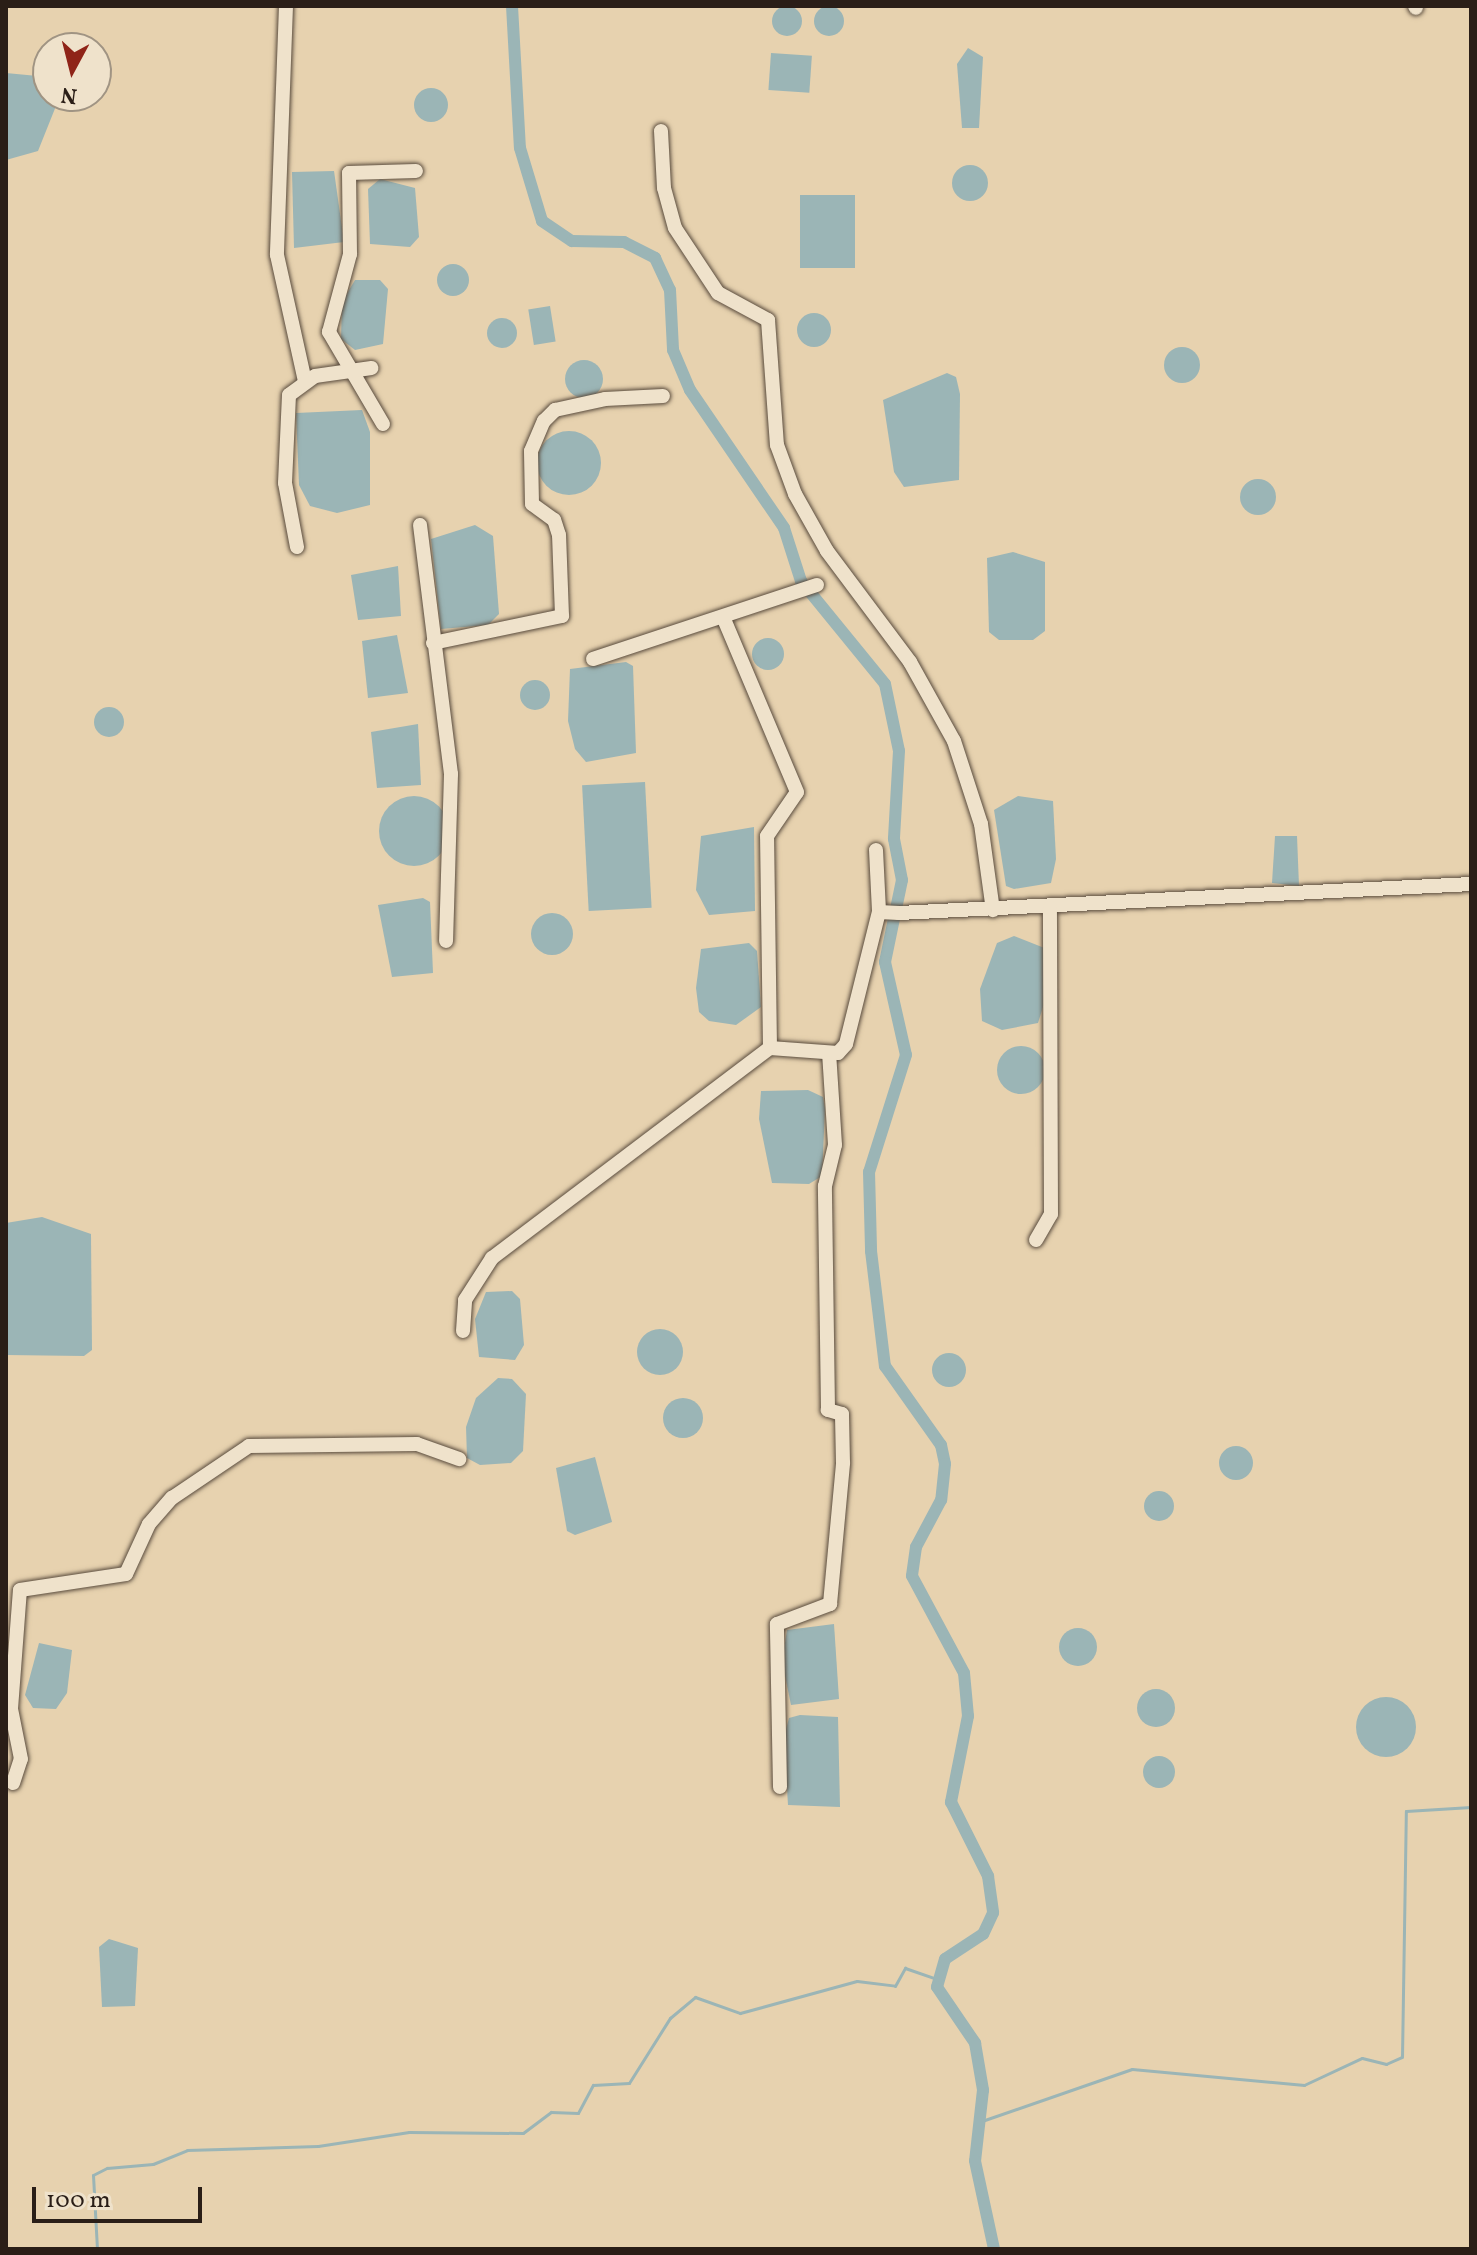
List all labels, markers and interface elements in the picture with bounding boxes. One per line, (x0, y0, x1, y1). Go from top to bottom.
north arrow (32, 32, 112, 112)
text: N (59, 78, 79, 111)
scale bar (36, 2171, 206, 2221)
text: 100 m (46, 2184, 111, 2218)

